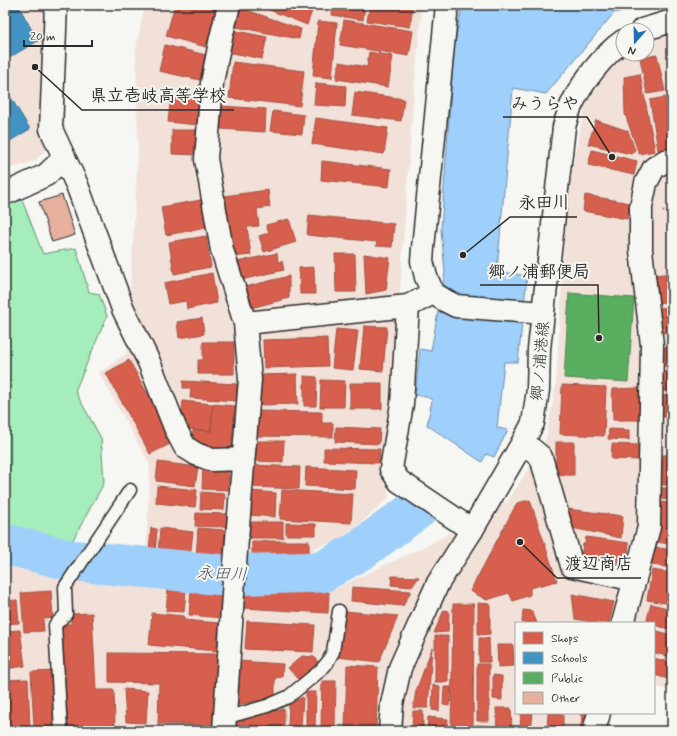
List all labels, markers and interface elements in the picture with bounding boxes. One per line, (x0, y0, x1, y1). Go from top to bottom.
scale bar (24, 22, 92, 48)
north arrow (615, 22, 655, 62)
text: 20 m (30, 29, 56, 45)
text: N (626, 43, 638, 58)
callout: 県立壱岐高等学校 (82, 81, 234, 110)
text: 県立壱岐高等学校 (90, 85, 226, 107)
callout: みうらや (503, 88, 587, 117)
text: みうらや (511, 93, 579, 115)
callout: 永田川 (510, 188, 577, 217)
text: 永田川 (519, 192, 570, 214)
callout: 郷ノ浦郵便局 (480, 256, 598, 285)
text: 郷ノ浦郵便局 (488, 261, 590, 283)
street label: 郷ノ浦港線 (527, 320, 554, 402)
callout: 渡辺商店 (557, 549, 641, 578)
text: 渡辺商店 (565, 553, 633, 575)
water label: 永田川 (196, 562, 248, 586)
legend (515, 622, 655, 714)
text: Shops (551, 631, 578, 647)
text: Schools (551, 651, 587, 667)
text: Public (551, 671, 583, 687)
text: Other (551, 691, 580, 707)

